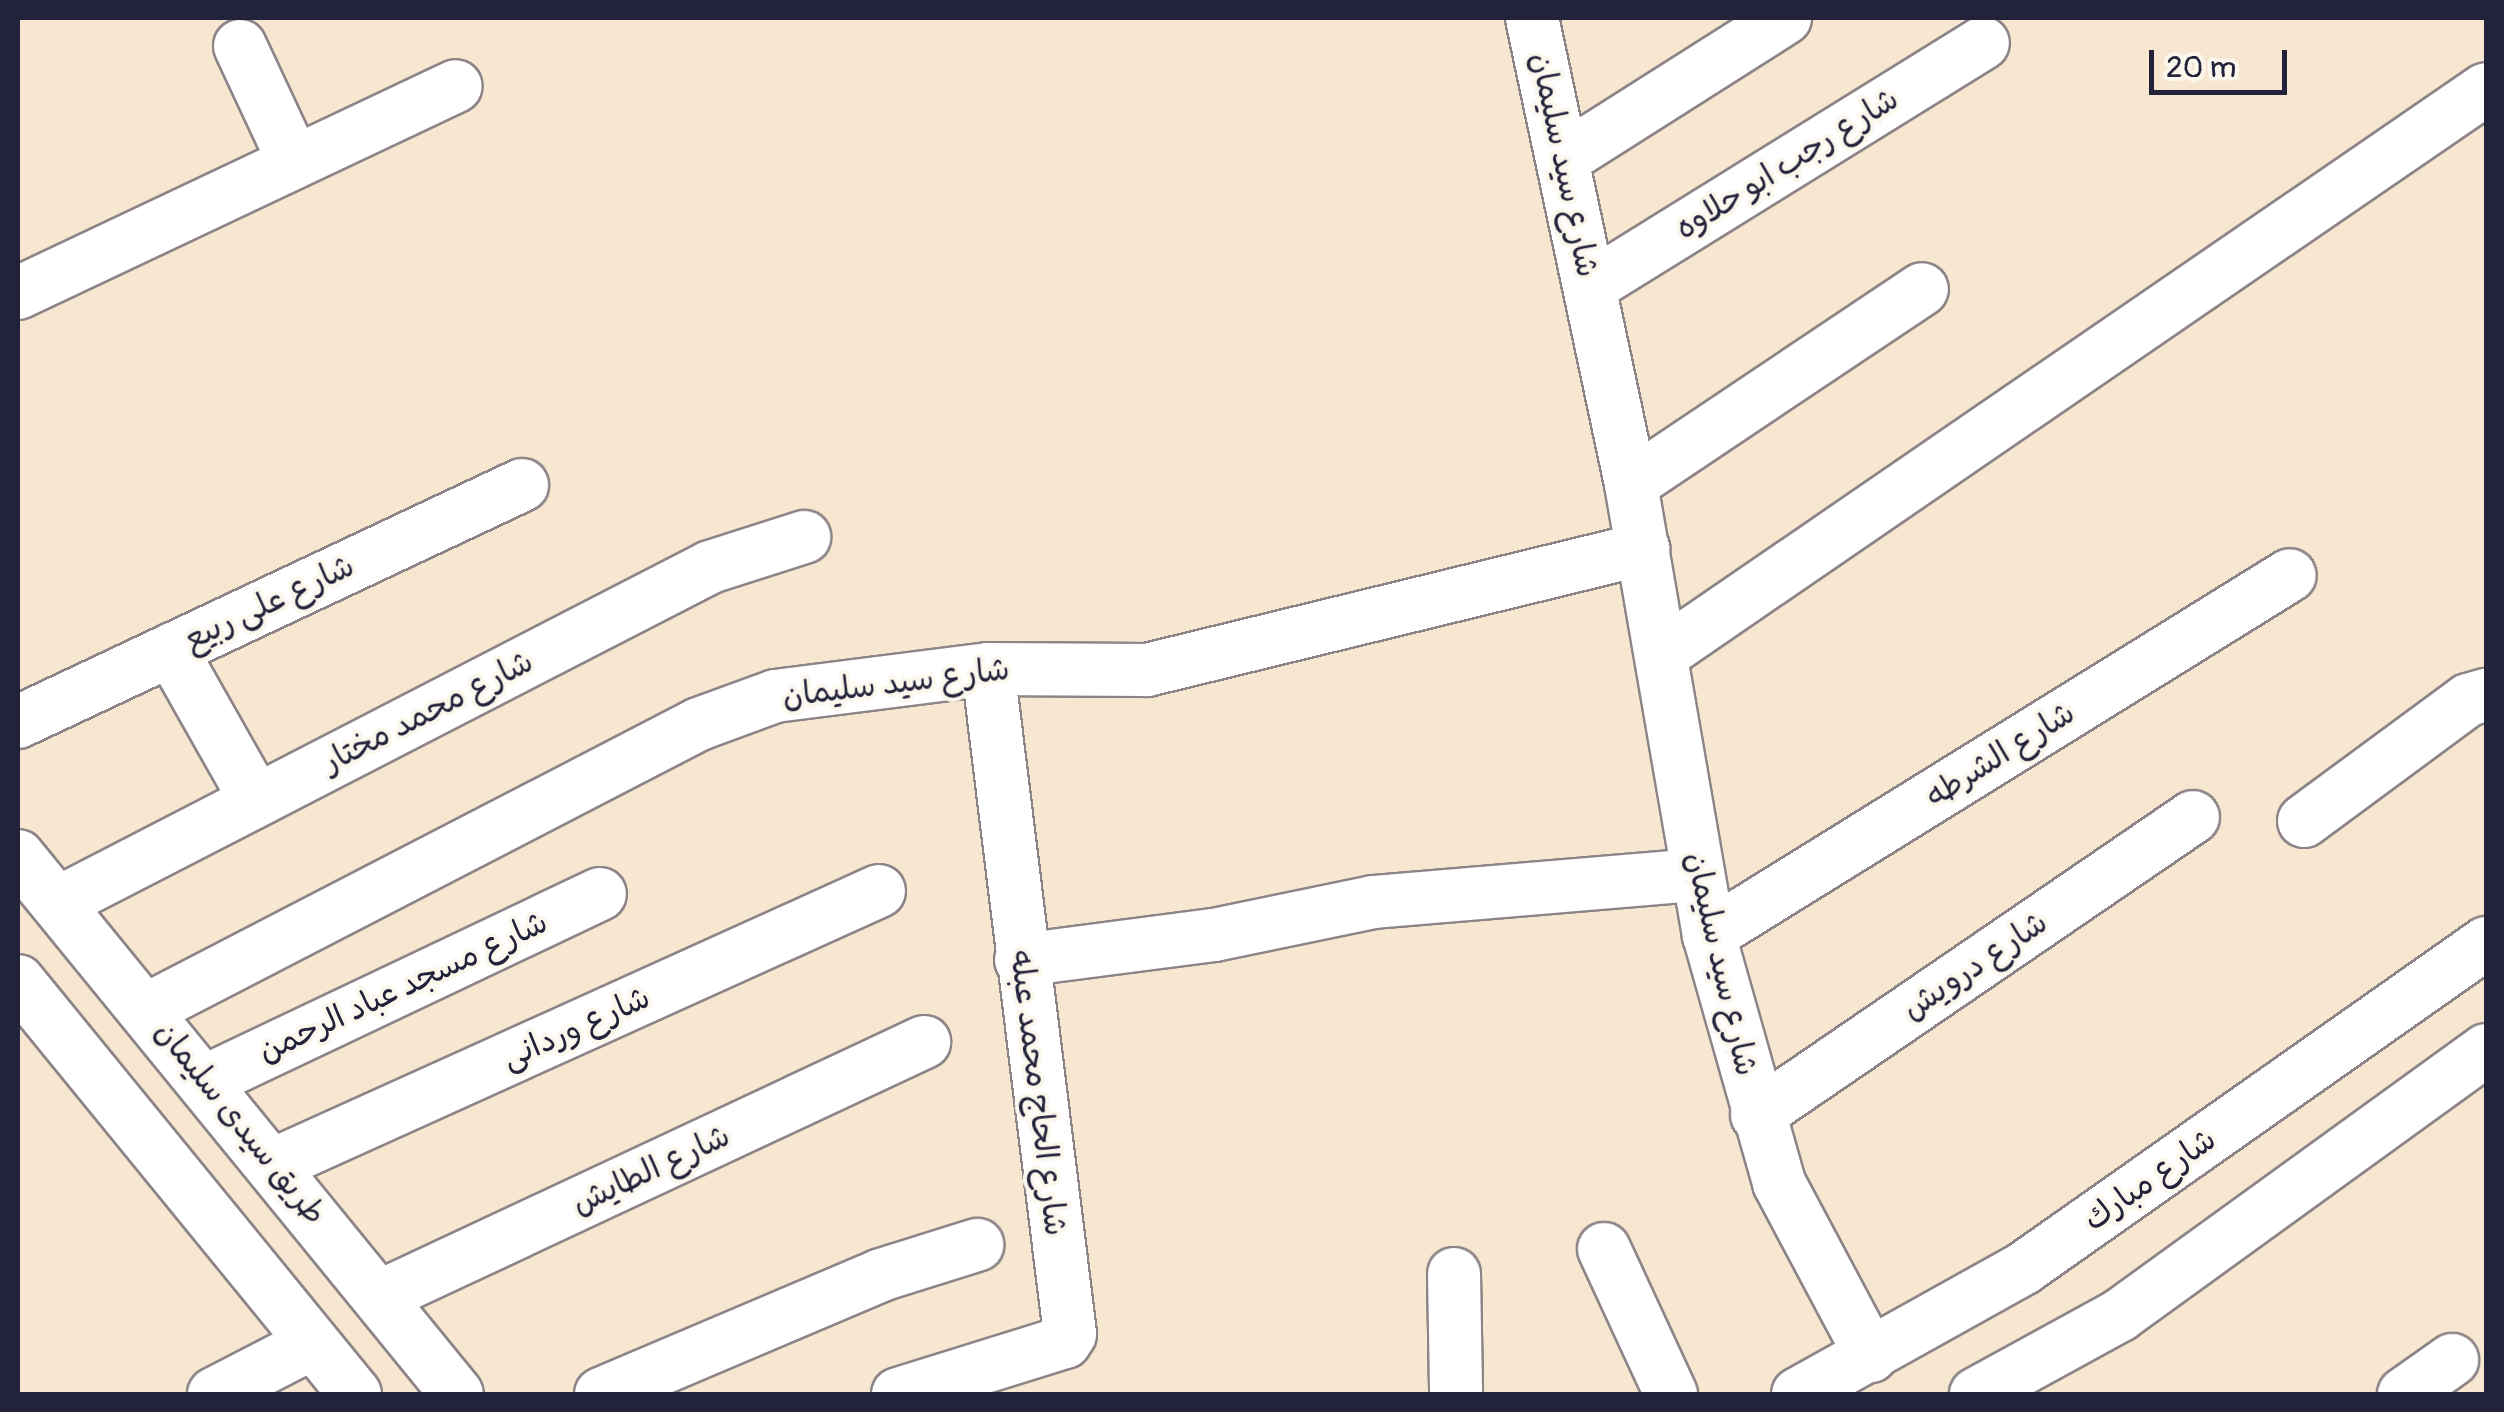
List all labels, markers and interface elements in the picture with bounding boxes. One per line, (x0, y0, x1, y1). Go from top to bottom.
scale bar (2154, 30, 2292, 92)
street label: شارع سيد سليمان (1521, 49, 1607, 281)
text: 20 m (2166, 49, 2236, 86)
street label: شارع رجب ابو حلاوه (1668, 80, 1906, 248)
street label: شارع على ربيع (178, 547, 360, 659)
street label: شارع محمد مختار (317, 643, 539, 781)
street label: شارع سيد سليمان (780, 650, 1012, 716)
street label: شارع الشرطه (1918, 694, 2082, 816)
street label: شارع سيد سليمان (1677, 848, 1765, 1080)
street label: شارع مسجد عباد الرحمن (252, 903, 554, 1071)
street label: شارع درويش (1895, 903, 2055, 1029)
street label: شارع الحاج محمد عبله (1001, 948, 1075, 1238)
street label: شارع وردانى (496, 978, 656, 1078)
street label: طريق سيدى سليمان (146, 1013, 334, 1233)
street label: شارع الطايش (566, 1117, 736, 1223)
street label: شارع مبارك (2077, 1121, 2223, 1239)

